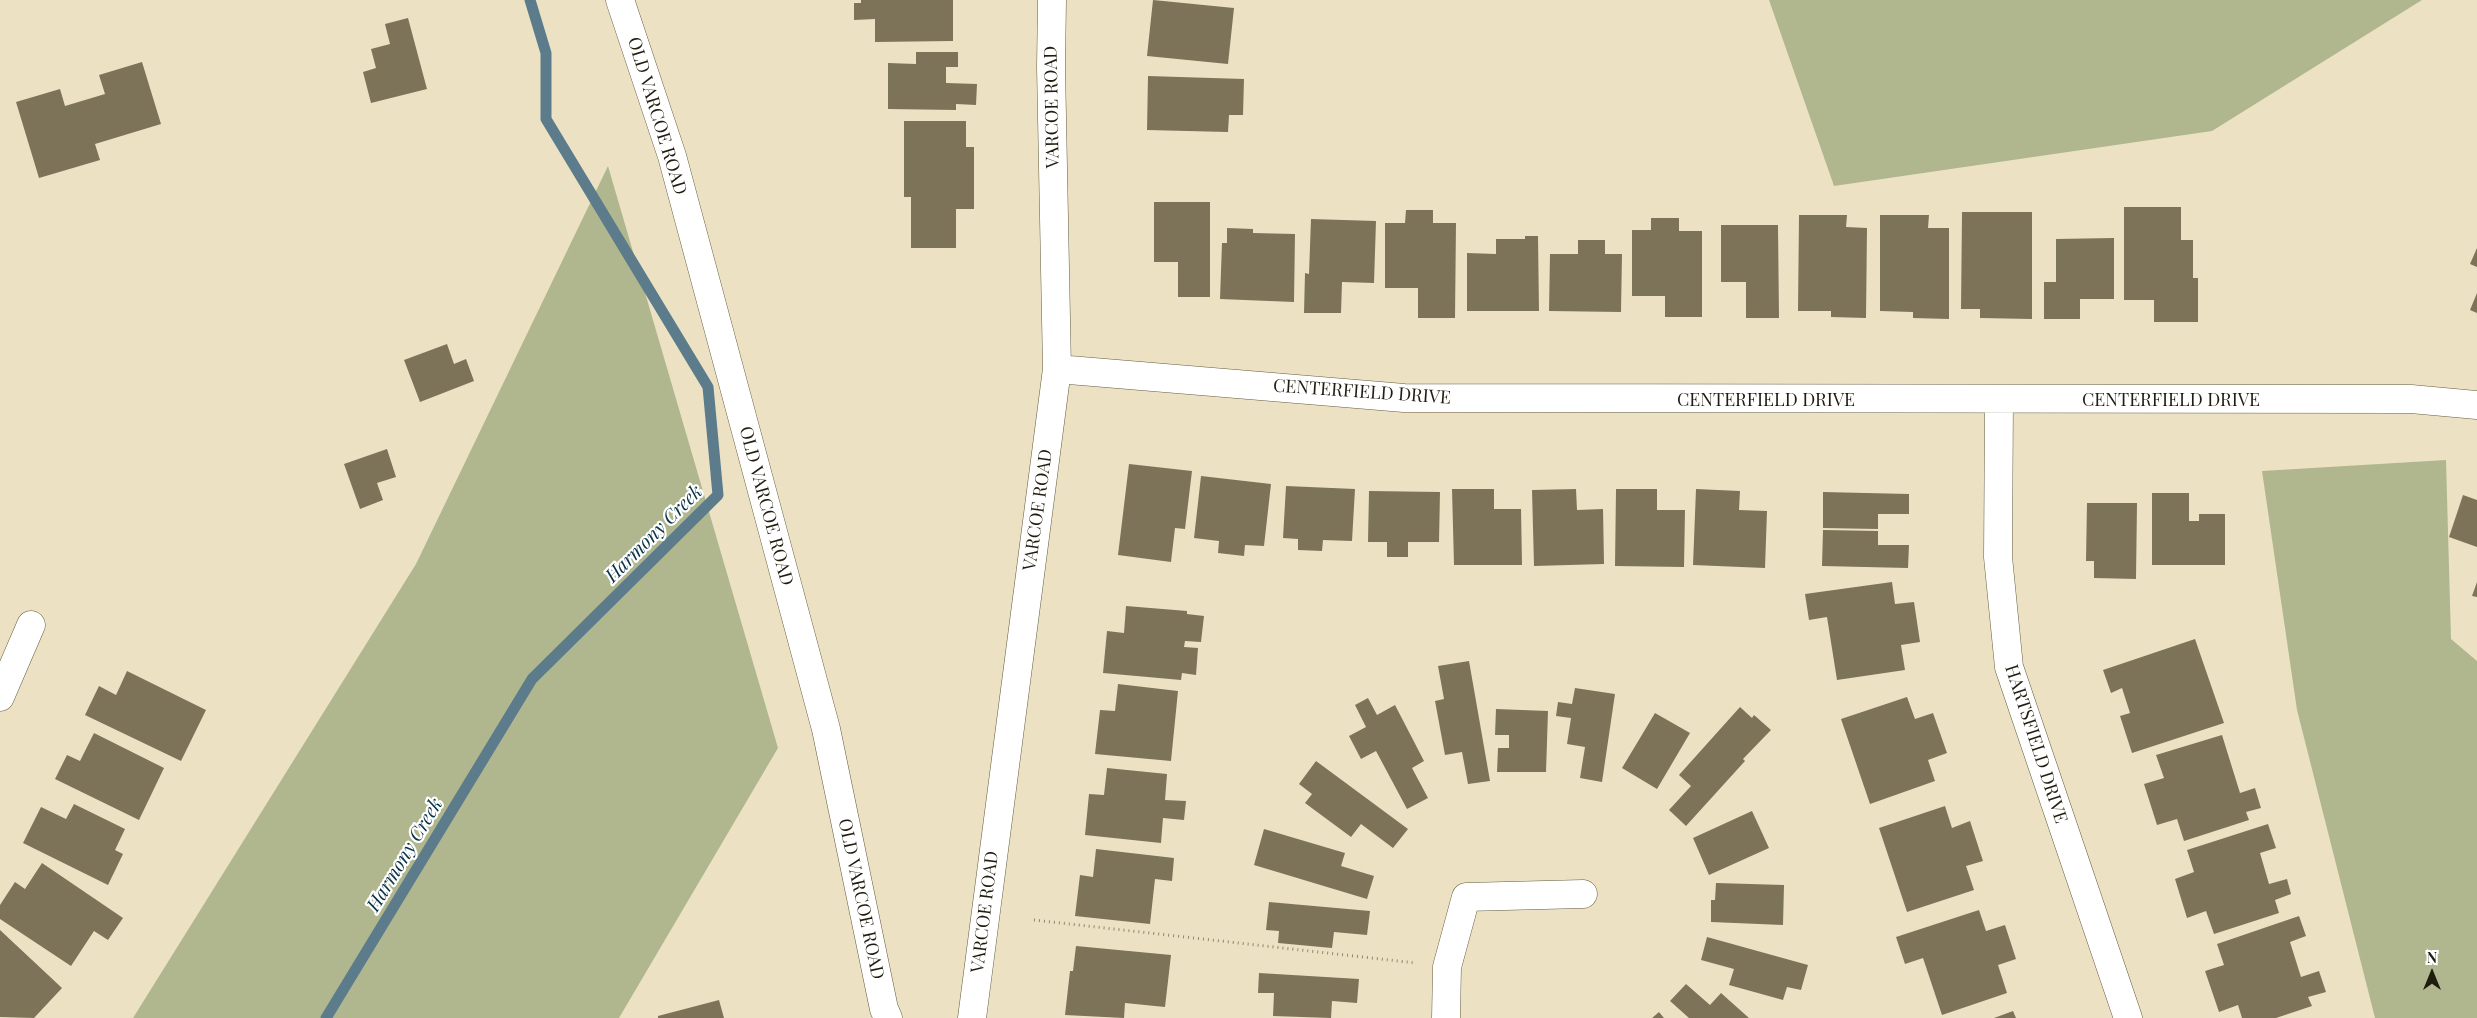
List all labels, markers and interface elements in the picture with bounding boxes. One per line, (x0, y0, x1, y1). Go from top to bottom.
street label: OLD VARCOE ROAD (623, 35, 691, 197)
street label: VARCOE ROAD (1040, 46, 1064, 168)
street label: CENTERFIELD DRIVE (1272, 375, 1452, 409)
street label: CENTERFIELD DRIVE (1677, 389, 1855, 411)
street label: CENTERFIELD DRIVE (2082, 389, 2260, 411)
street label: OLD VARCOE ROAD (734, 424, 798, 588)
street label: VARCOE ROAD (1019, 448, 1057, 572)
water label: Harmony Creek (601, 481, 707, 587)
street label: HARTSFIELD DRIVE (2000, 662, 2072, 826)
water label: Harmony Creek (362, 794, 448, 916)
street label: OLD VARCOE ROAD (833, 817, 889, 981)
street label: VARCOE ROAD (967, 850, 1003, 974)
north arrow (2407, 948, 2457, 998)
text: N (2427, 948, 2437, 967)

